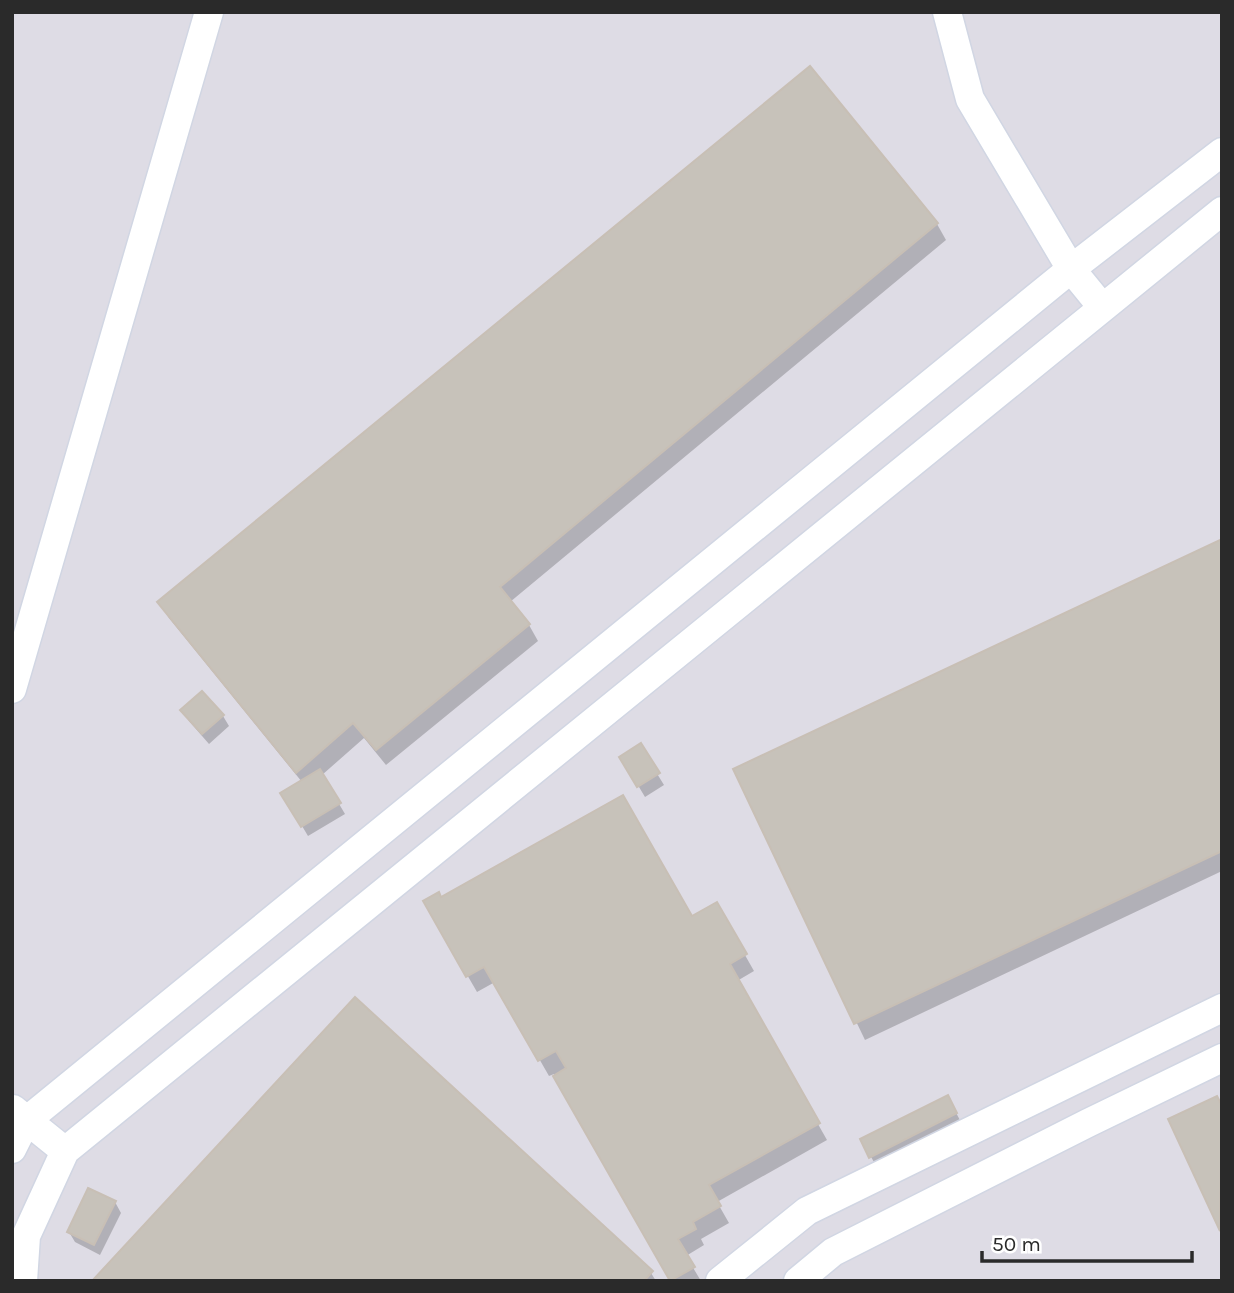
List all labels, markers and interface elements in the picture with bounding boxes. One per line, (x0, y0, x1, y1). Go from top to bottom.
scale bar (982, 1220, 1192, 1264)
text: 50 m (992, 1232, 1041, 1256)

